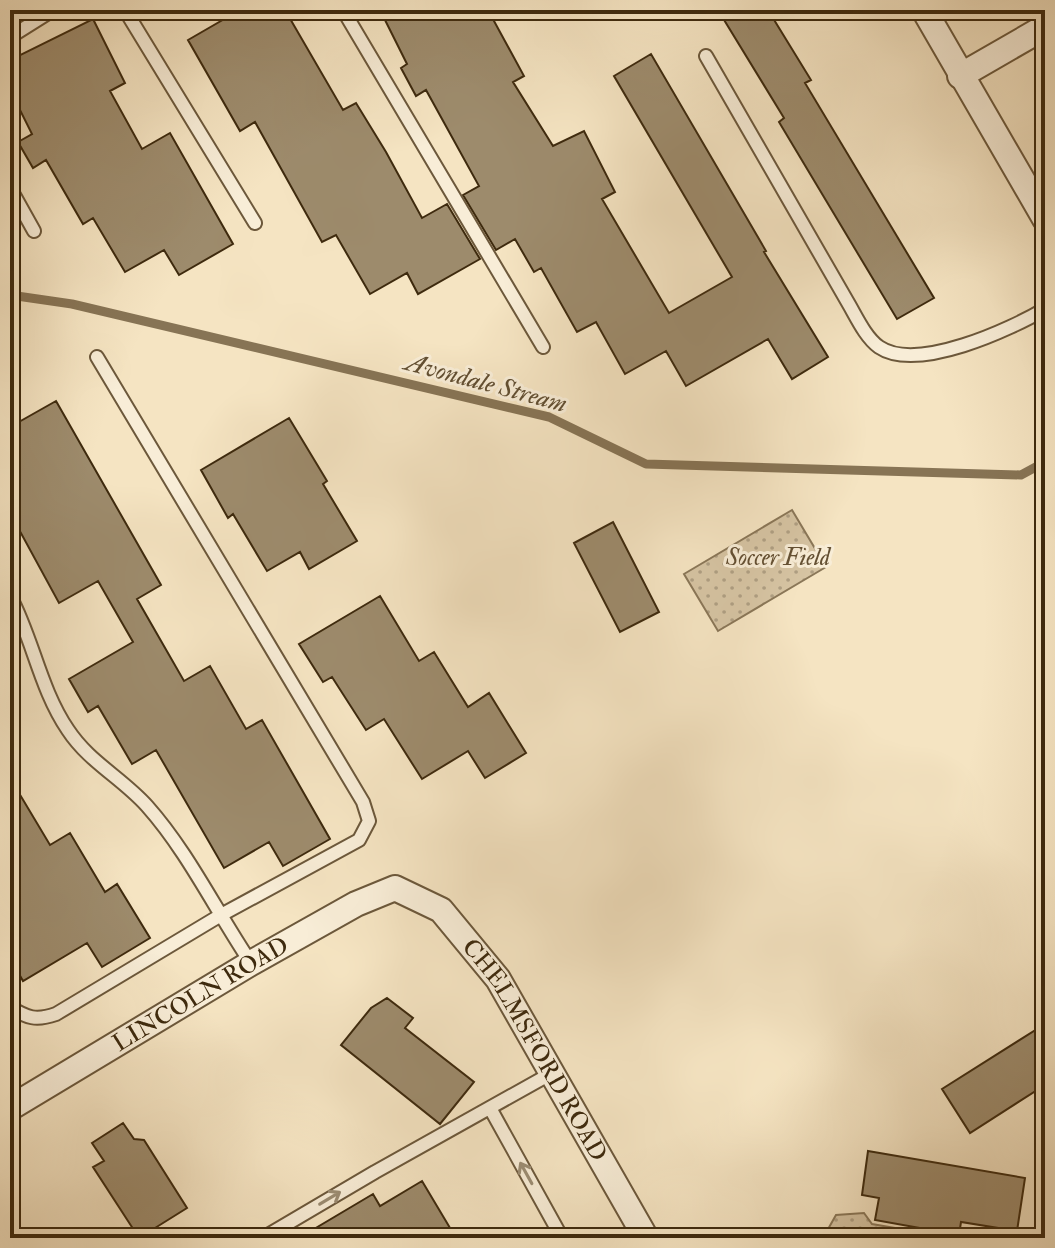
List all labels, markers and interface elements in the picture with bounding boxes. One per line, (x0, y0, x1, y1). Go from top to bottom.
water label: Avondale Stream (399, 345, 570, 420)
park label: Soccer Field (725, 542, 832, 573)
street label: LINCOLN ROAD (107, 930, 294, 1058)
street label: CHELMSFORD ROAD (455, 932, 614, 1167)
one-way arrow (518, 1162, 534, 1185)
one-way arrow (318, 1190, 341, 1206)

